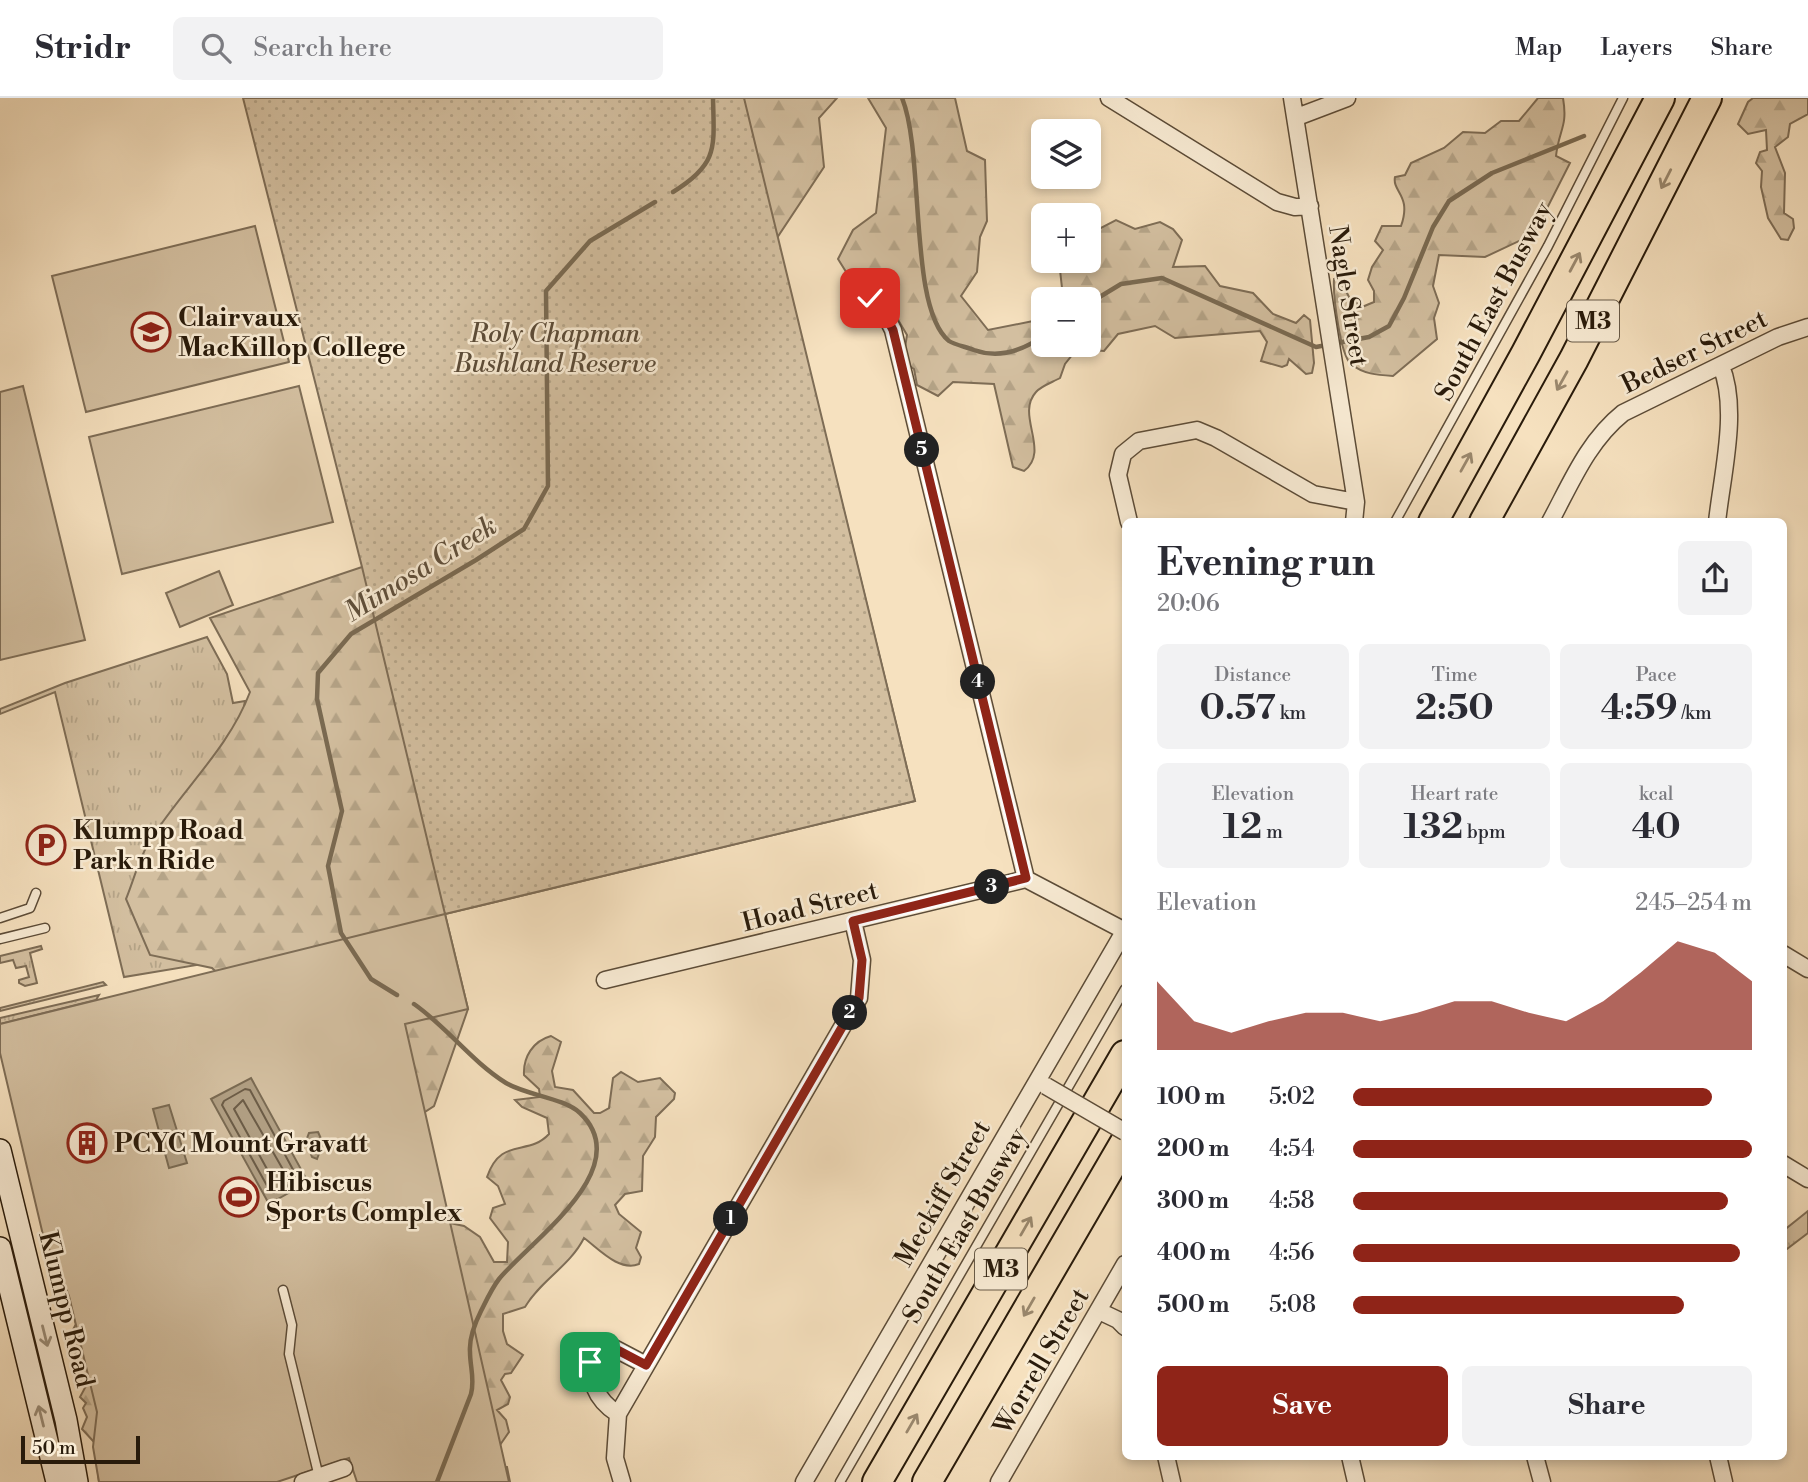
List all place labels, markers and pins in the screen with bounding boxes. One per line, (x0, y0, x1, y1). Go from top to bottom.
pin (840, 268, 900, 328)
place label: Clairvaux MacKillop College (178, 302, 406, 364)
school or university icon: Clairvaux MacKillop College (130, 311, 172, 353)
pin: 5 (904, 432, 940, 468)
pin: 4 (960, 664, 996, 700)
place label: Klumpp Road Park n Ride (73, 815, 244, 877)
parking icon: Klumpp Road Park n Ride (25, 824, 67, 866)
pin: 3 (974, 870, 1010, 904)
pin: 2 (832, 996, 868, 1030)
building icon: PCYC Mount Gravatt (66, 1122, 108, 1164)
place label: PCYC Mount Gravatt (114, 1128, 369, 1160)
place label: Hibiscus Sports Complex (266, 1167, 462, 1229)
sports icon: Hibiscus Sports Complex (218, 1176, 260, 1218)
pin: 1 (714, 1202, 748, 1236)
pin (560, 1332, 620, 1392)

